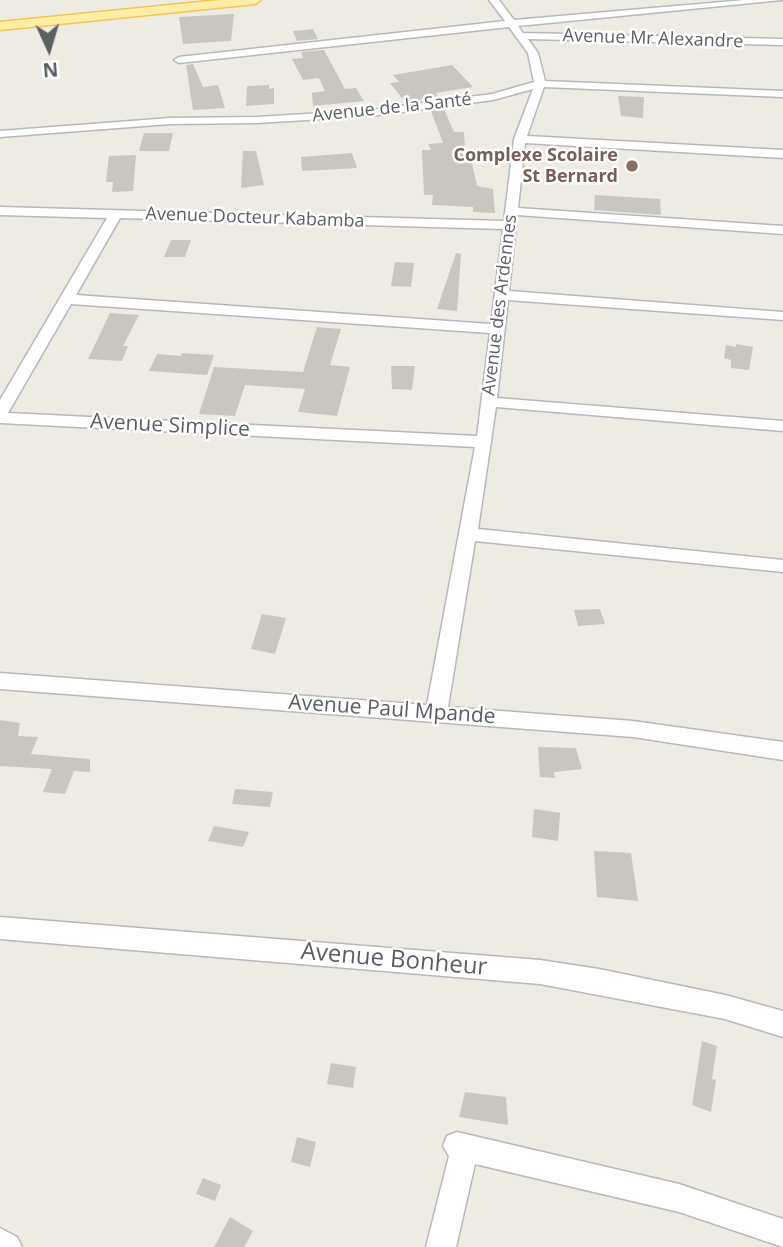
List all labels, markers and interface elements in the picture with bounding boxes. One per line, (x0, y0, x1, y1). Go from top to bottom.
north arrow (14, 14, 84, 84)
street label: Avenue Mr Alexandre (562, 25, 744, 53)
text: N (42, 56, 59, 83)
street label: Avenue de la Santé (311, 89, 473, 127)
place label: Complexe Scolaire St Bernard (453, 145, 618, 188)
marker: Complexe Scolaire St Bernard (624, 158, 640, 174)
street label: Avenue Docteur Kabamba (145, 203, 365, 233)
street label: Avenue des Ardennes (478, 213, 522, 397)
street label: Avenue Simplice (89, 409, 251, 443)
street label: Avenue Paul Mpande (288, 690, 496, 730)
street label: Avenue Bonheur (300, 937, 488, 983)

